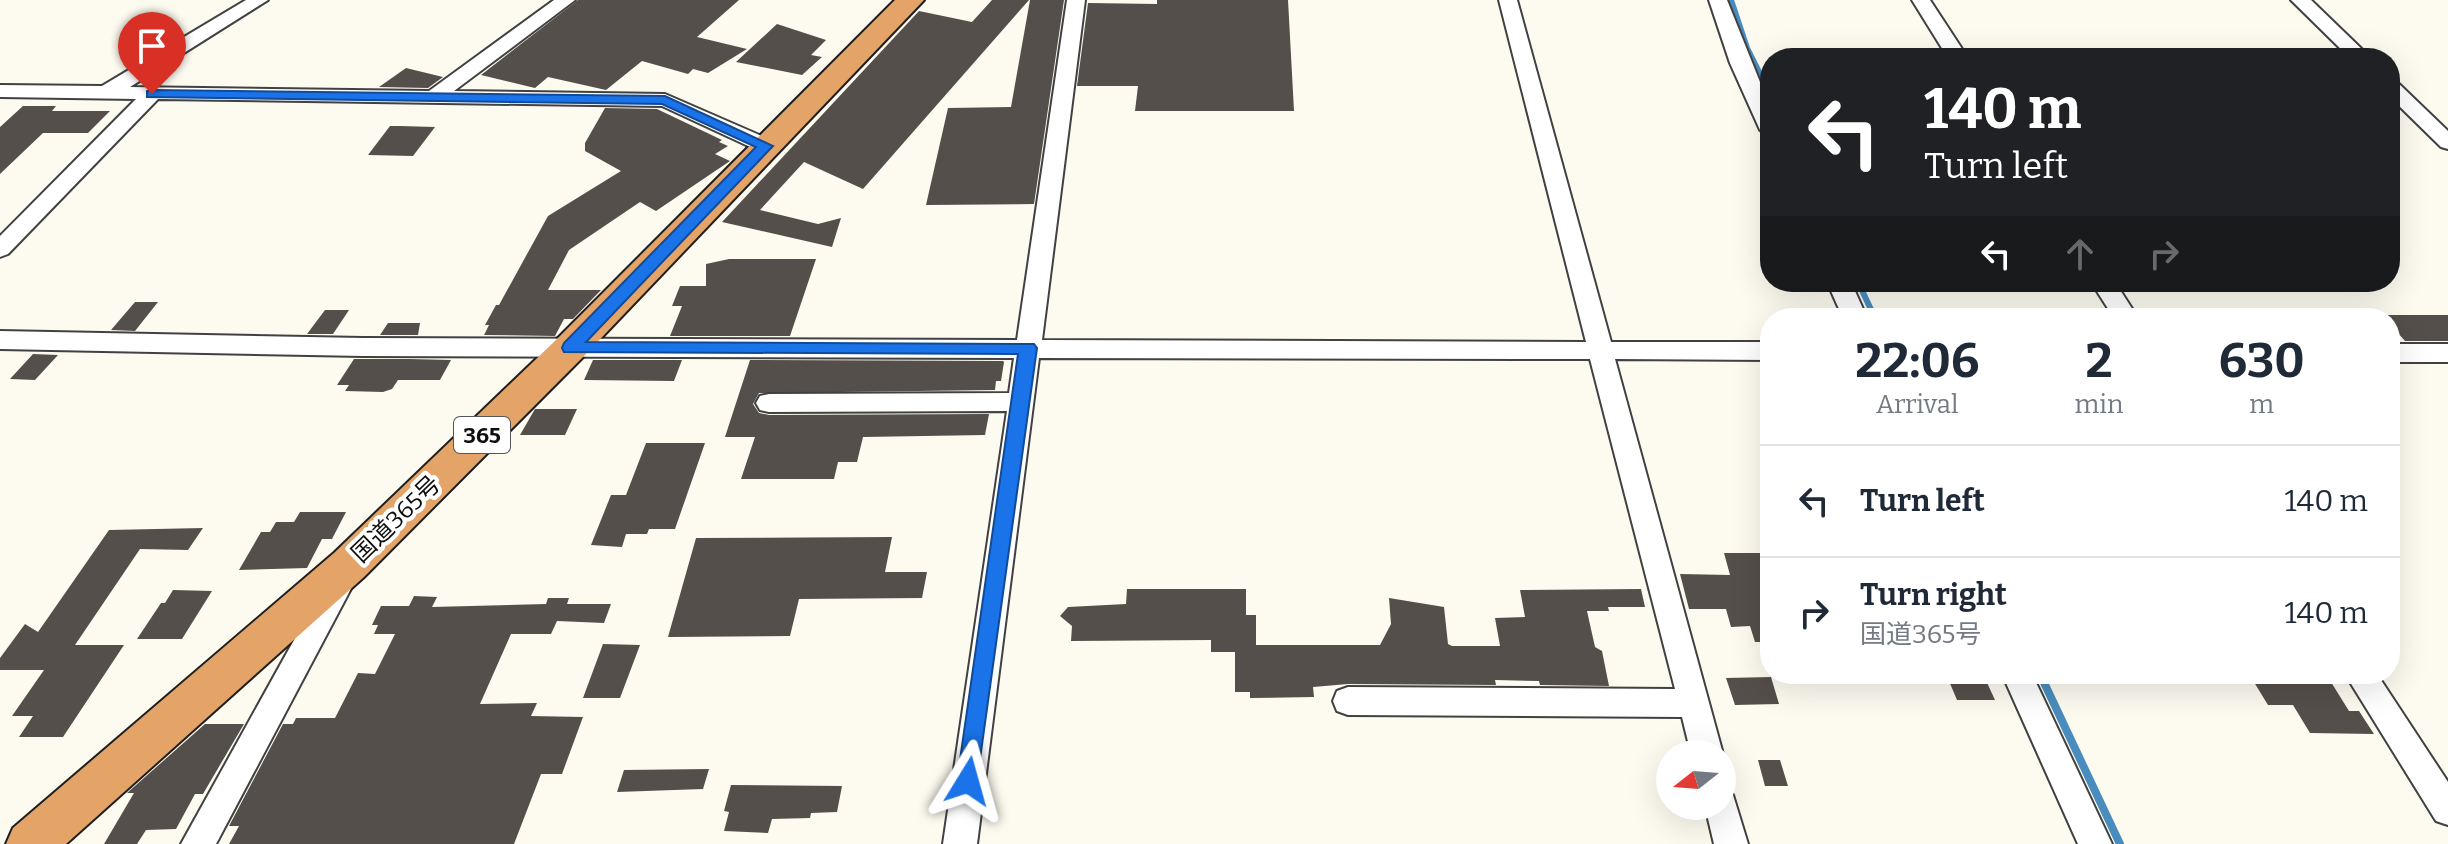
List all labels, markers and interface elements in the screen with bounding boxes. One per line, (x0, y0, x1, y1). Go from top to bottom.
pin (118, 12, 186, 94)
icon: arrive (130, 24, 174, 68)
text: 140 m (1924, 76, 2081, 143)
icon: left (1792, 80, 1896, 184)
text: Turn left (1924, 144, 2068, 188)
icon: left (1974, 232, 2018, 276)
icon: ahead (2058, 232, 2102, 276)
icon: right (2142, 232, 2186, 276)
text: 22:06 (1855, 332, 1979, 390)
text: 2 (2085, 332, 2112, 390)
text: 630 (2219, 332, 2305, 390)
text: Arrival (1876, 389, 1958, 420)
text: min (2074, 389, 2123, 420)
text: m (2249, 389, 2274, 420)
road number: 365 (454, 417, 510, 453)
street label: 国道365号 (346, 470, 446, 568)
icon: left (1792, 479, 1836, 523)
text: Turn left (1860, 483, 1985, 519)
text: 140 m (2284, 483, 2368, 519)
text: Turn right (1860, 577, 2007, 613)
icon: right (1792, 591, 1836, 635)
text: 140 m (2284, 595, 2368, 631)
text: 国道365号 (1860, 619, 1982, 650)
position arrow (926, 739, 1010, 823)
north arrow (1656, 740, 1736, 820)
map controls (1656, 740, 1736, 820)

